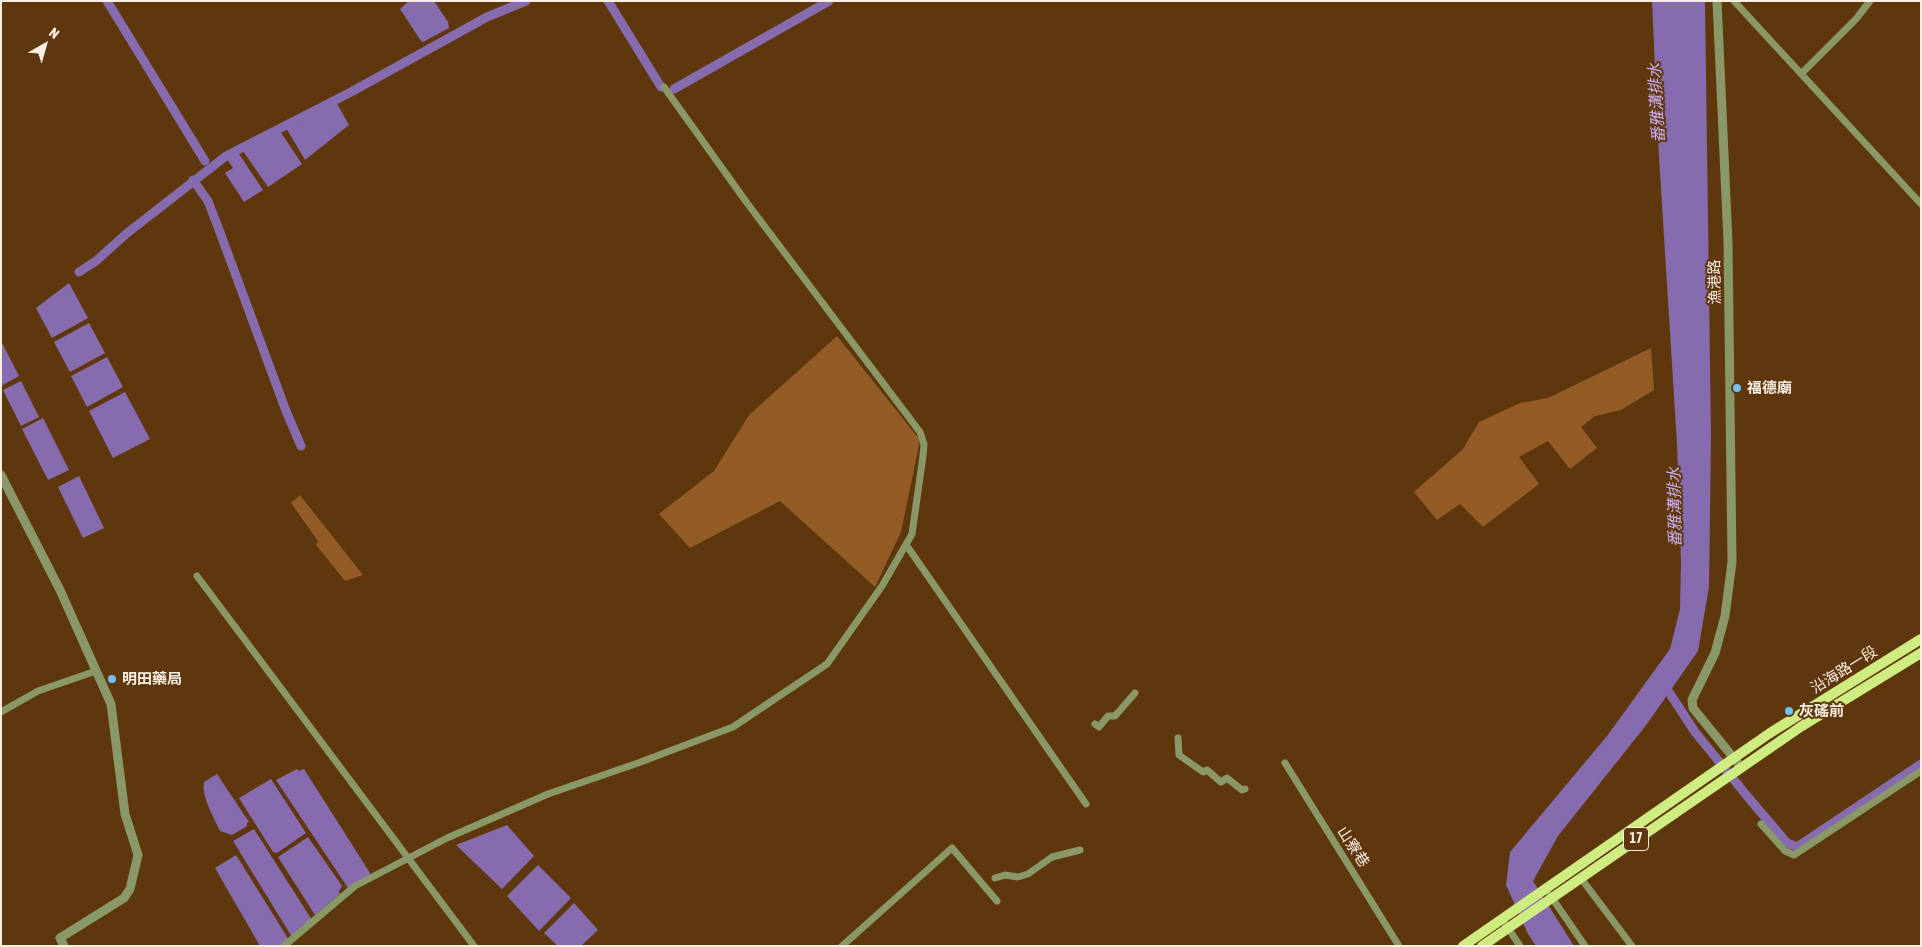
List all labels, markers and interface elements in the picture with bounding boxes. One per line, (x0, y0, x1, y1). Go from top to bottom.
north arrow (20, 20, 70, 70)
text: N (46, 24, 62, 42)
water label: 番雅溝排水 (1645, 63, 1669, 143)
street label: 漁港路 (1706, 259, 1724, 305)
place label: 福德廟 (1747, 379, 1792, 397)
marker: 福德廟 (1731, 382, 1743, 394)
water label: 番雅溝排水 (1665, 467, 1685, 547)
street label: 沿海路一段 (1807, 642, 1881, 698)
place label: 明田藥局 (122, 670, 182, 688)
marker: 明田藥局 (106, 673, 118, 685)
place label: 灰磘前 (1799, 702, 1844, 720)
marker: 灰磘前 (1783, 705, 1795, 717)
street label: 山寮巷 (1333, 823, 1373, 871)
road number: 17 (1624, 828, 1648, 851)

